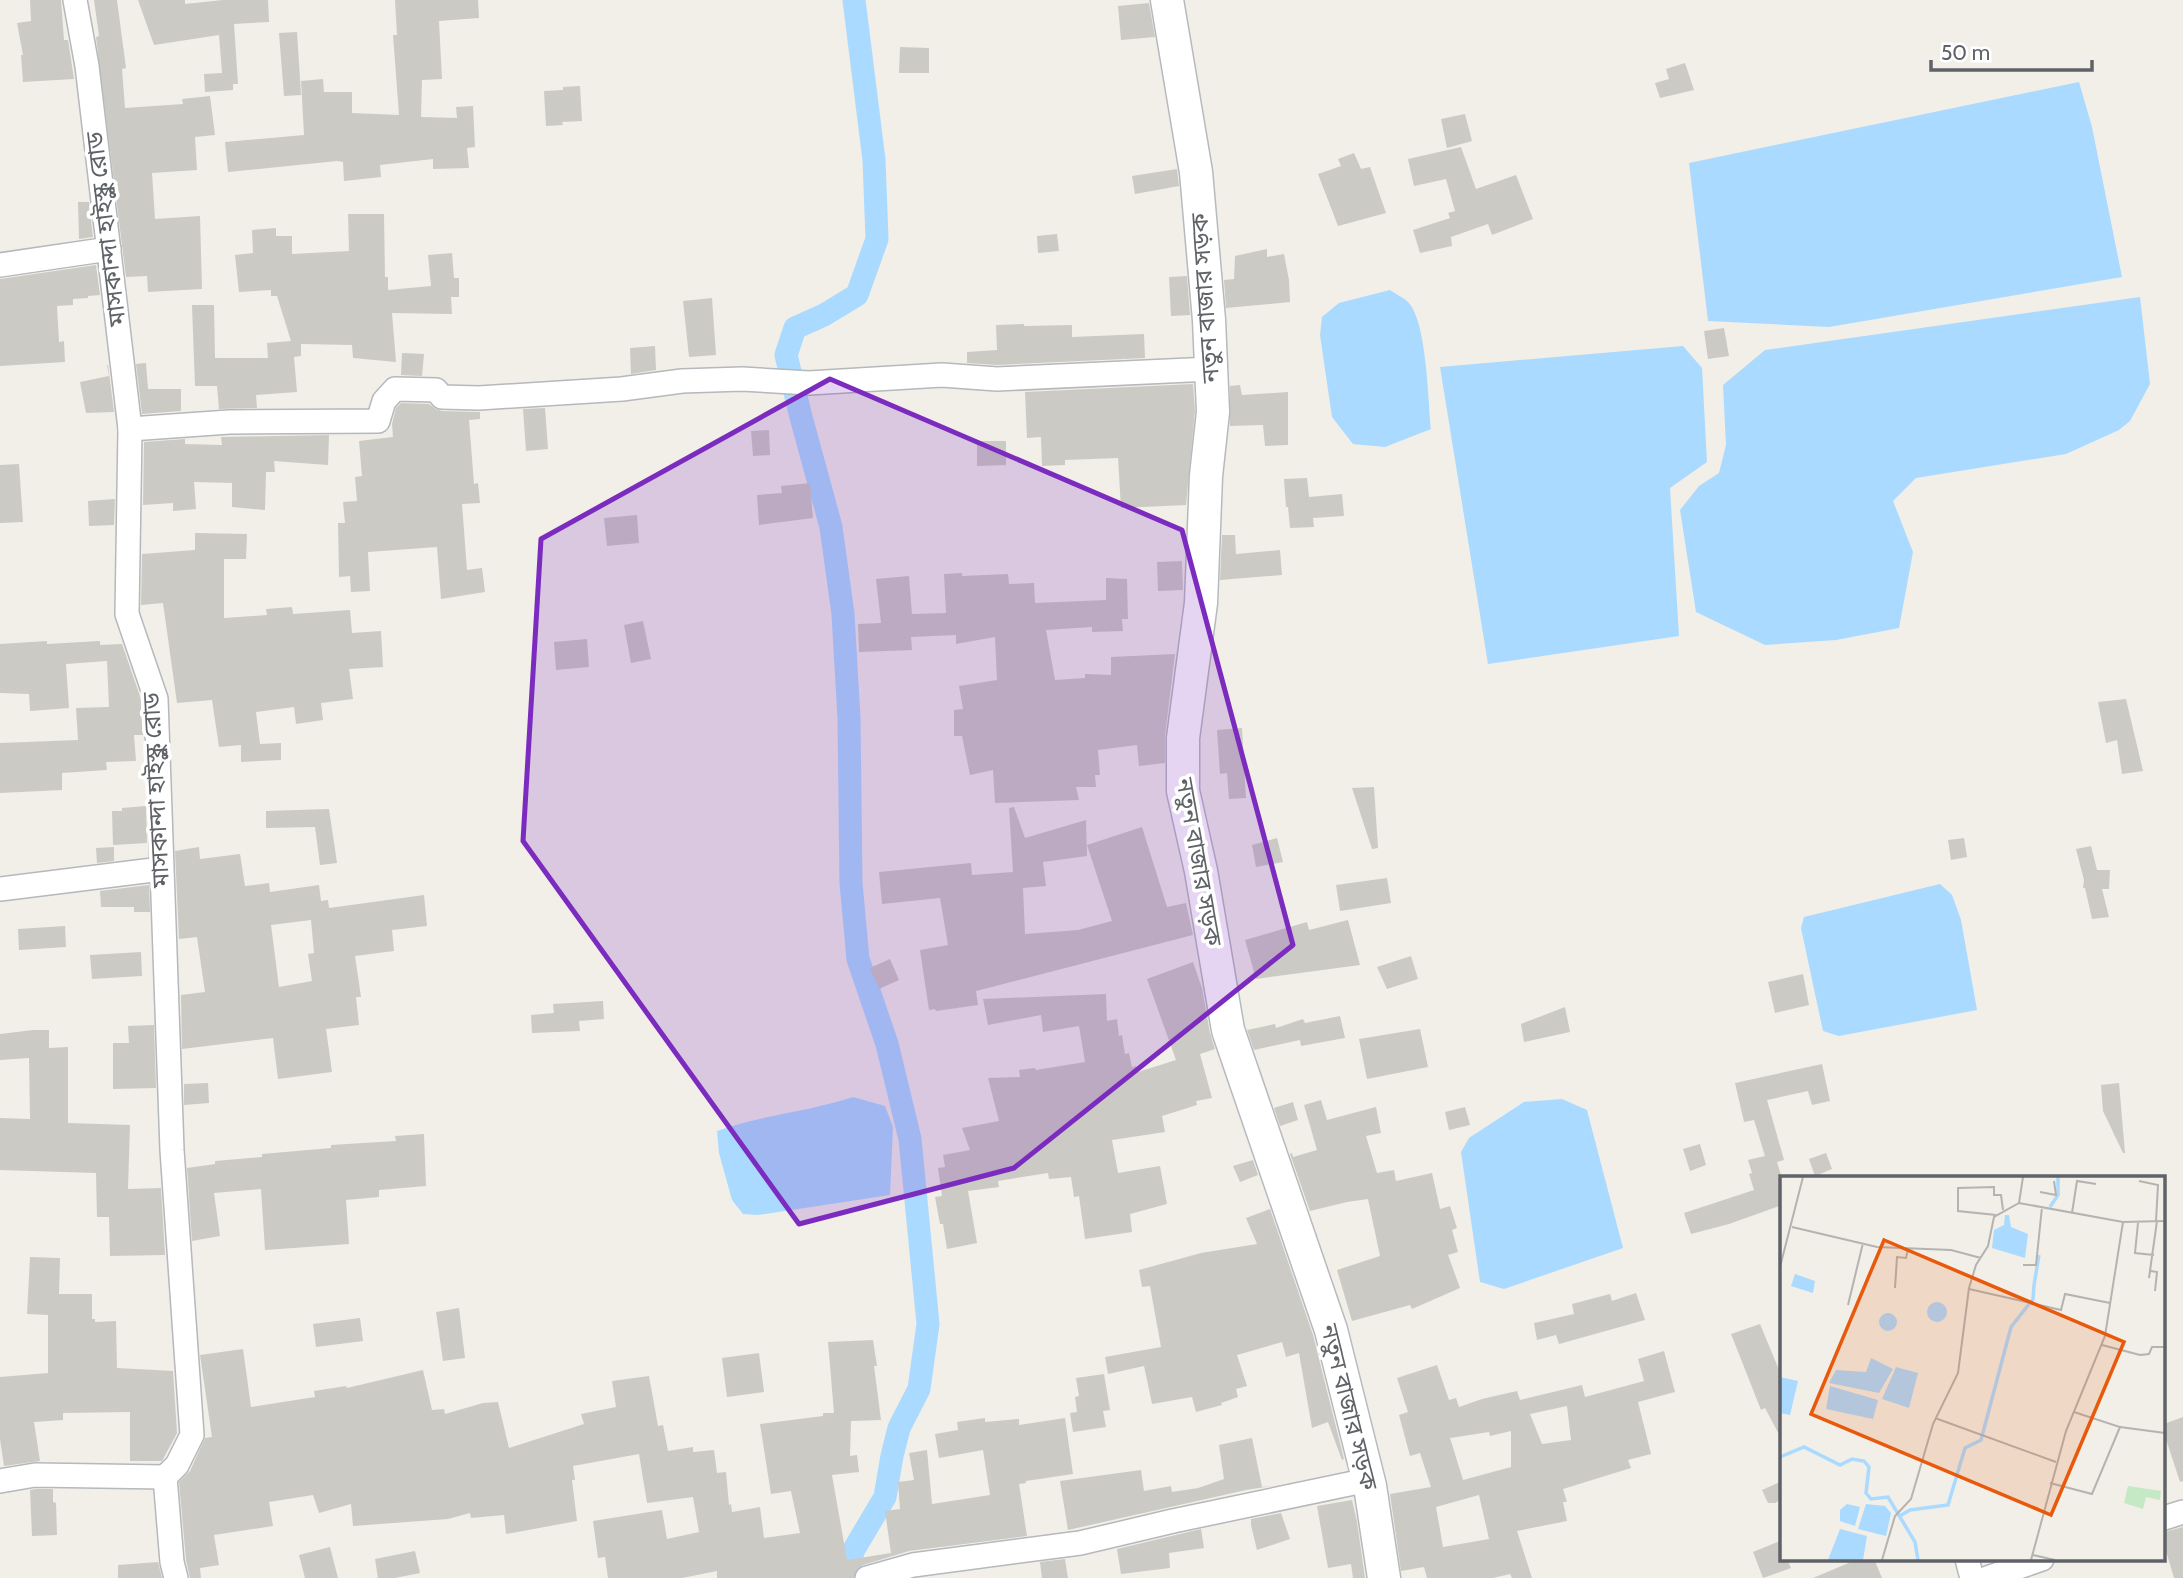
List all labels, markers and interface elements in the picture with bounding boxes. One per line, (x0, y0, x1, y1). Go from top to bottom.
scale bar (1931, 28, 2092, 72)
text: 50 m (1941, 40, 1990, 65)
street label: মাসকান্দা হাইস্কুল রোড (79, 129, 133, 329)
street label: নতুন বাজার সড়ক (1184, 211, 1226, 385)
street label: মাসকান্দা হাইস্কুল রোড (136, 691, 176, 890)
street label: নতুন বাজার সড়ক (1170, 775, 1229, 949)
inset map (1780, 1176, 2166, 1560)
street label: নতুন বাজার সড়ক (1314, 1320, 1384, 1494)

